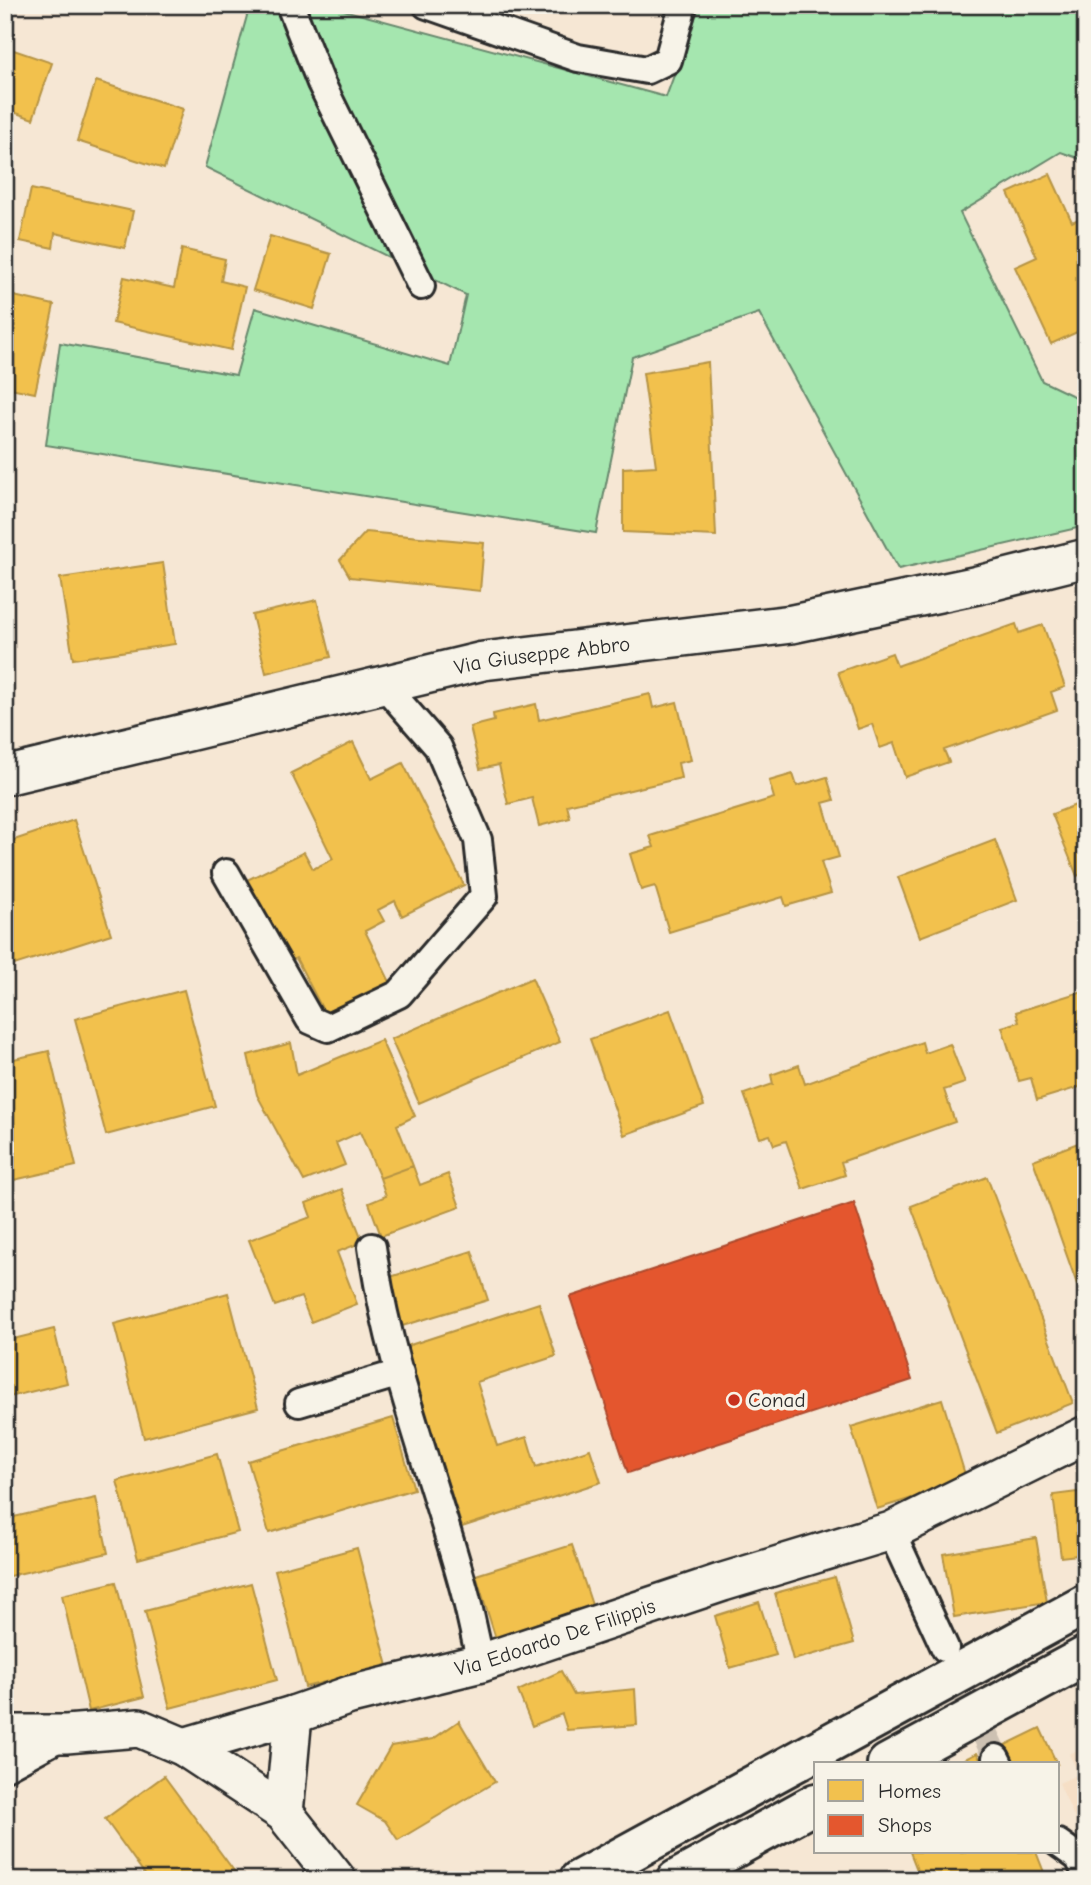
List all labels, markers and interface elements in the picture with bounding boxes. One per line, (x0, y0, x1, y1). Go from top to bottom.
street label: Via Giuseppe Abbro (452, 631, 631, 680)
place label: Conad (748, 1388, 806, 1412)
marker: Conad (726, 1392, 742, 1408)
street label: Via Edoardo De Filippis (452, 1594, 658, 1681)
legend (814, 1762, 1060, 1854)
text: Homes (878, 1779, 941, 1803)
text: Shops (878, 1813, 932, 1837)

